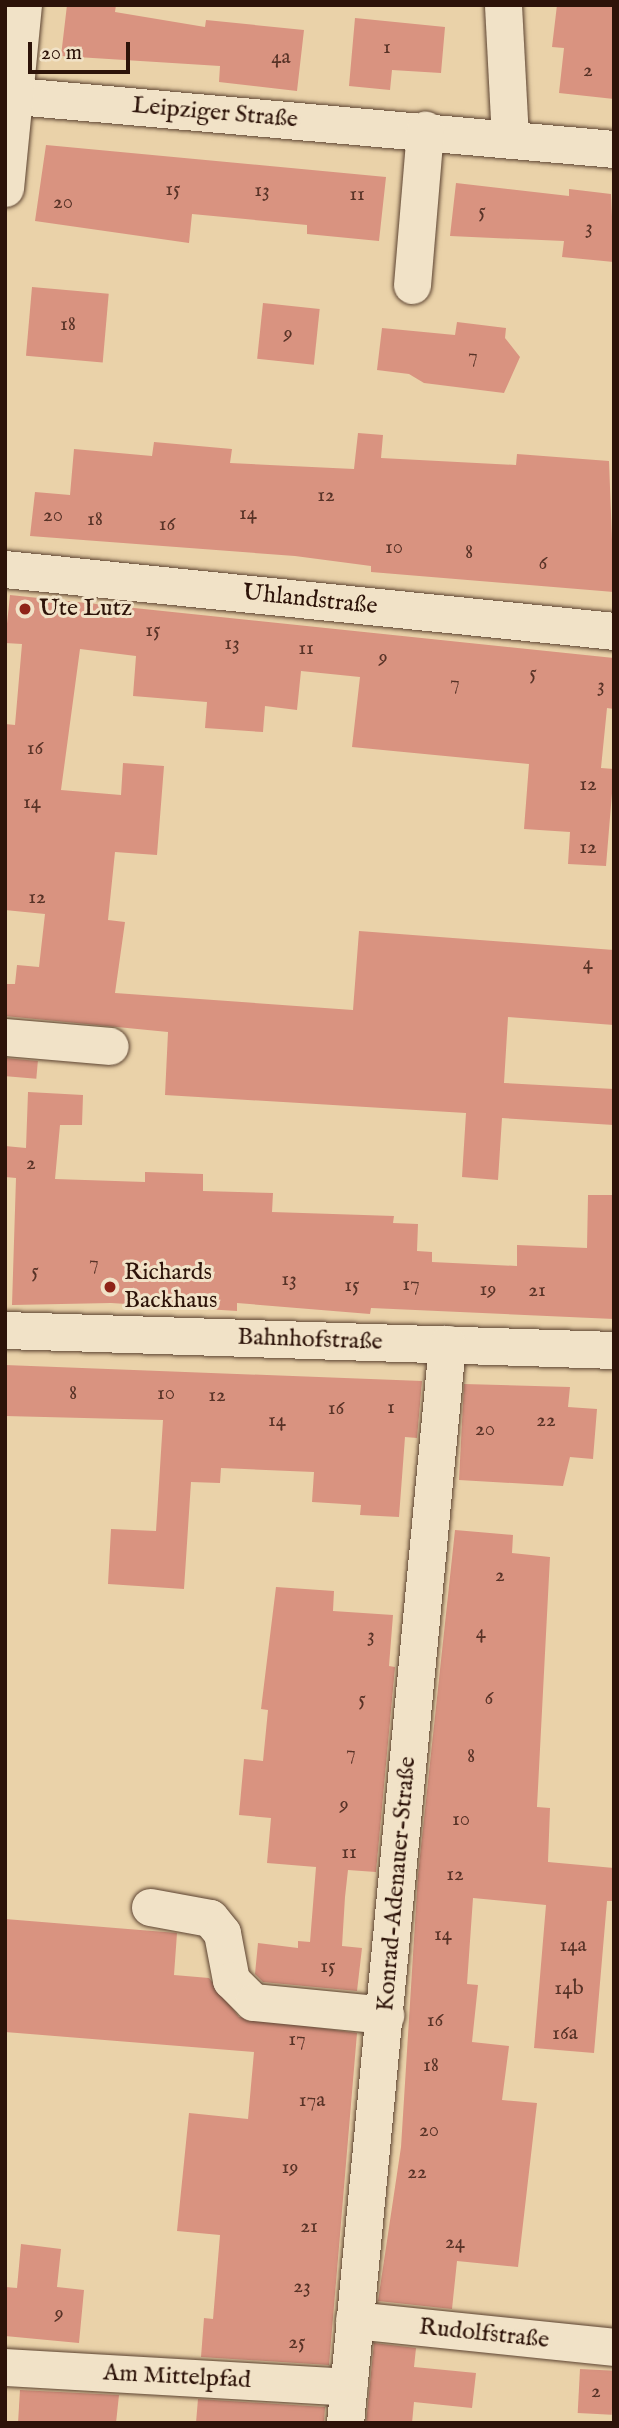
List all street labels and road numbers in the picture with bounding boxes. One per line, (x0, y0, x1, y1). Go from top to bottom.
street label: Leipziger Straße (131, 91, 299, 135)
street label: Uhlandstraße (241, 579, 379, 621)
street label: Bahnhofstraße (237, 1323, 383, 1357)
street label: Konrad-Adenauer-Straße (372, 1755, 422, 2013)
street label: Rudolfstraße (417, 2313, 551, 2355)
street label: Am Mittelpfad (102, 2359, 252, 2395)

